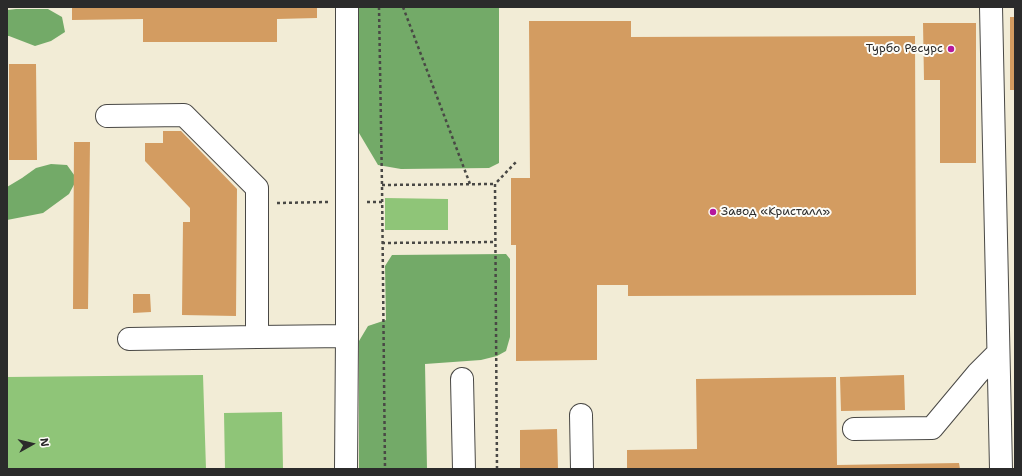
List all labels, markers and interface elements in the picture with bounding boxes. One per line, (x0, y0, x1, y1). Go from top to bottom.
place label: Турбо Ресурс (866, 42, 943, 56)
marker: Турбо Ресурс (946, 44, 956, 54)
place label: Завод «Кристалл» (721, 205, 830, 219)
marker: Завод «Кристалл» (708, 207, 718, 217)
north arrow (12, 424, 52, 464)
text: N (36, 437, 52, 448)

